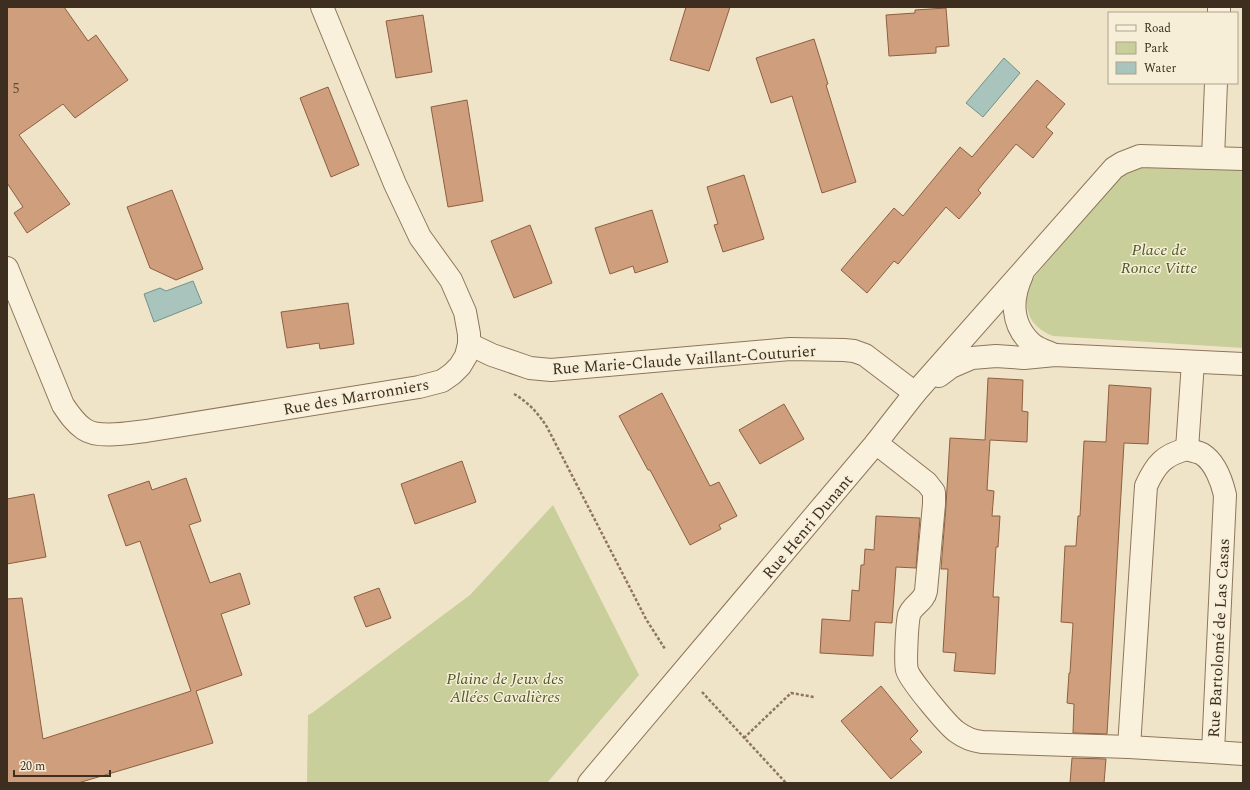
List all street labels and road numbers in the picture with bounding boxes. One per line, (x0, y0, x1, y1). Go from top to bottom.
street label: Rue Marie-Claude Vaillant-Couturier (551, 339, 817, 381)
street label: Rue des Marronniers (281, 372, 431, 422)
street label: Rue Henri Dunant (757, 469, 859, 584)
street label: Rue Bartolomé de Las Casas (1202, 538, 1236, 738)

